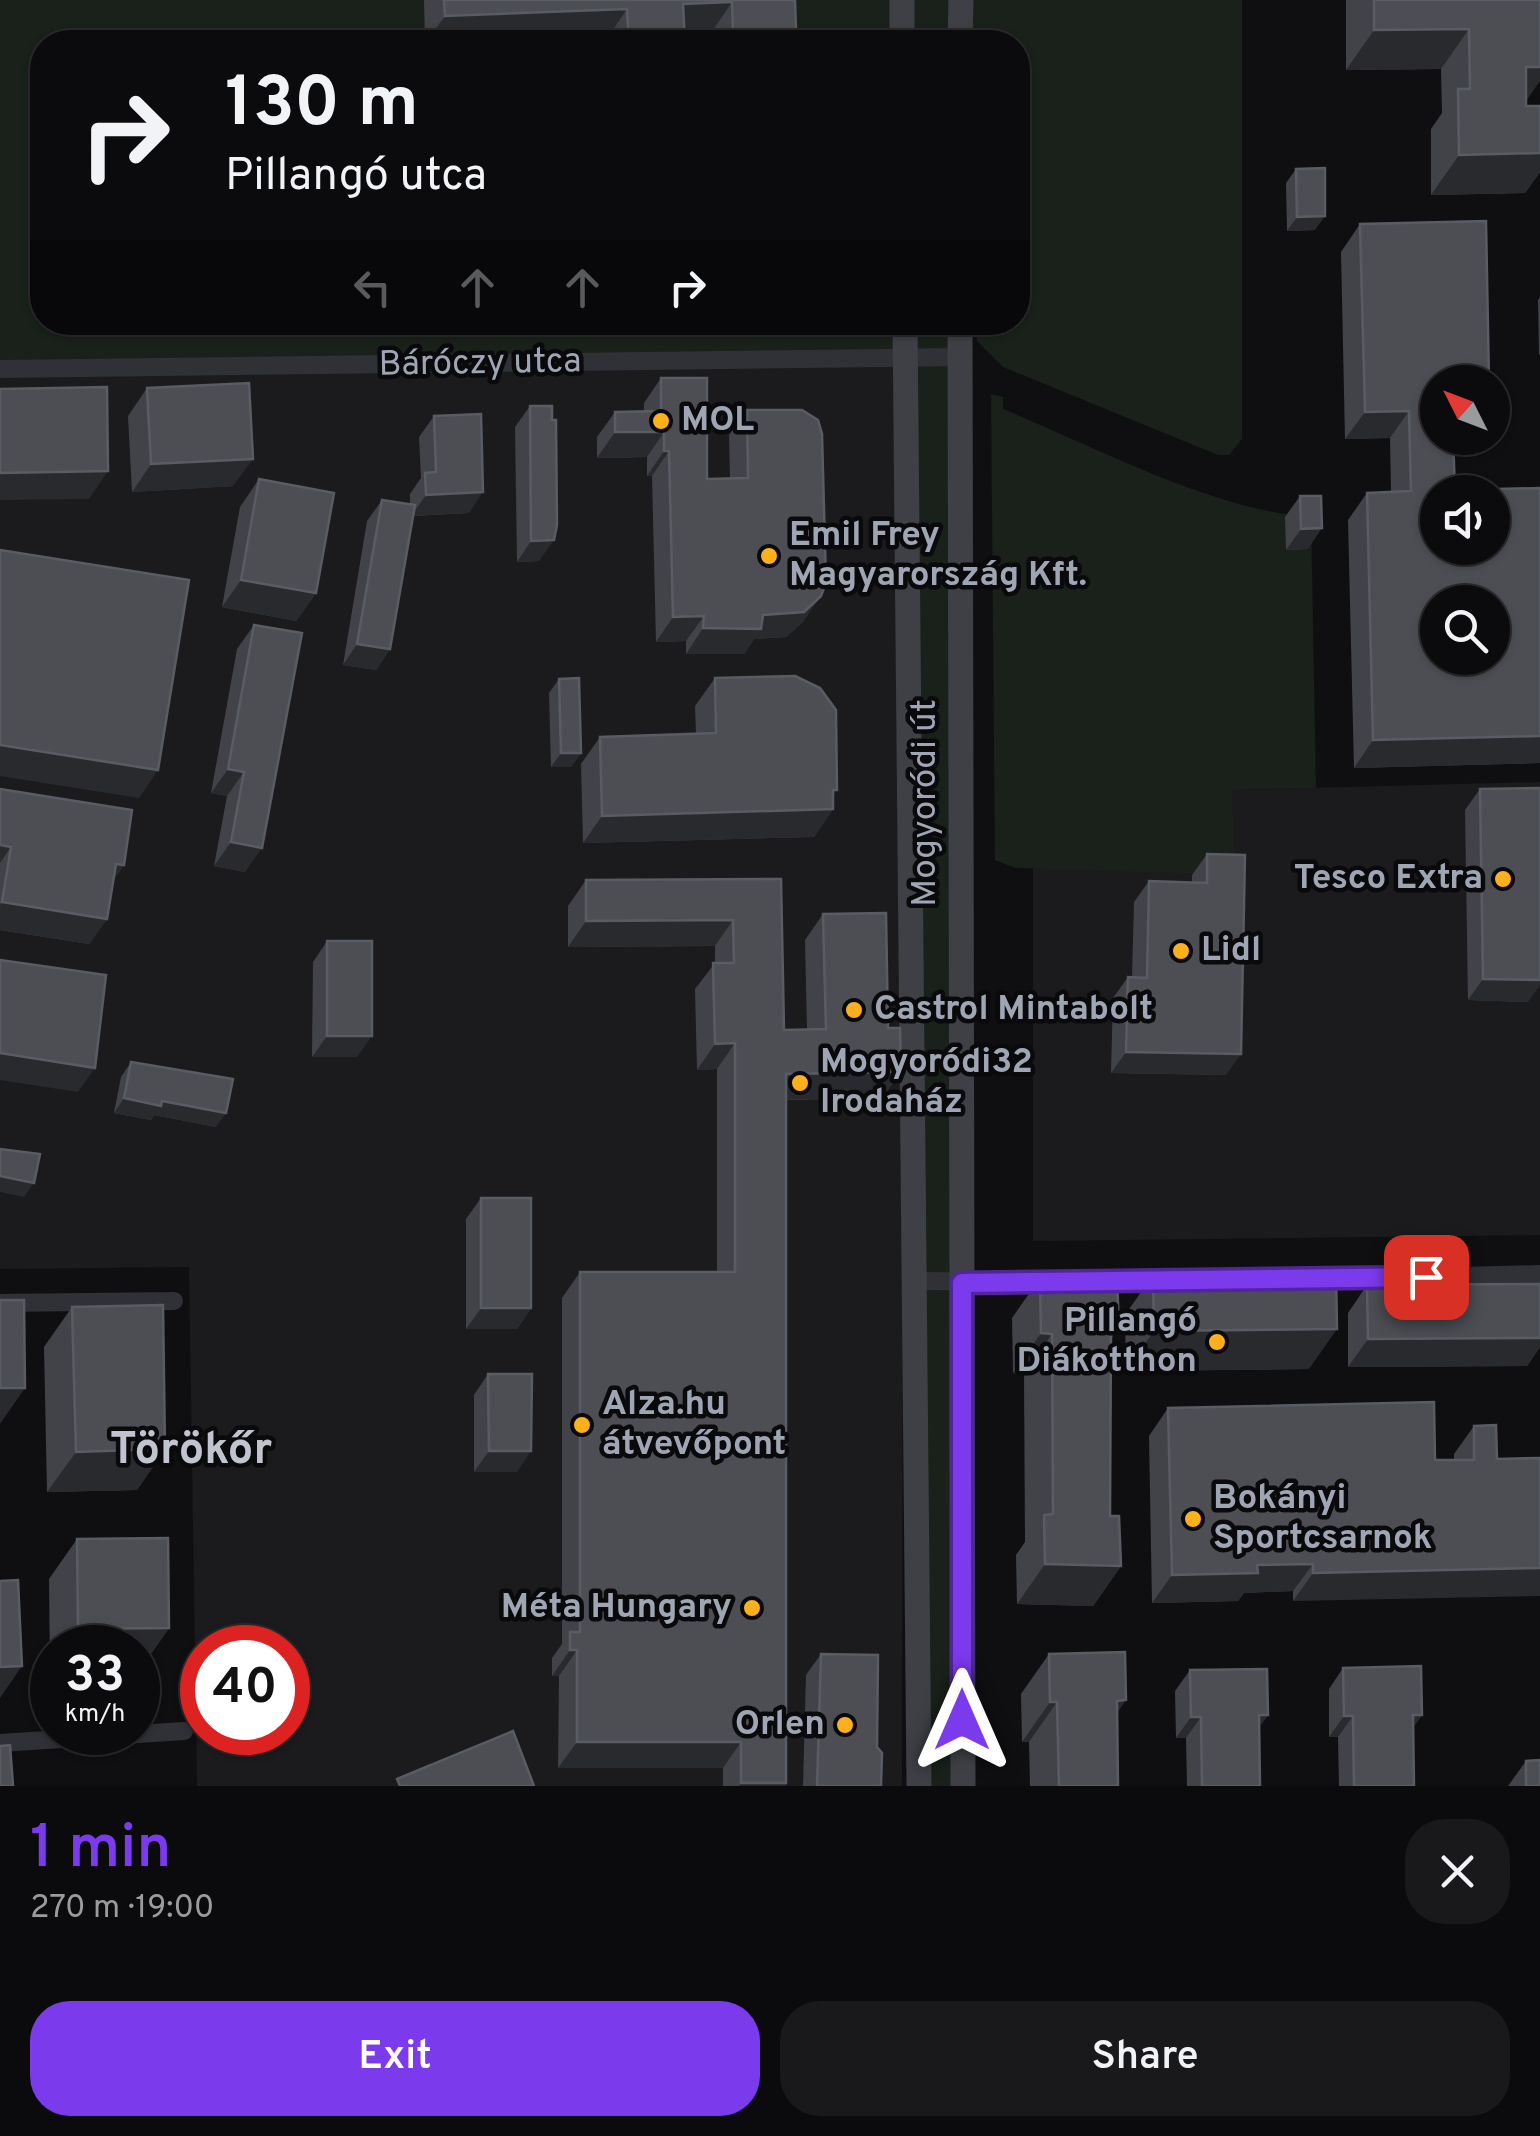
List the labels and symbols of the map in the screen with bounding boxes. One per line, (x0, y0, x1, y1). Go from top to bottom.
street label: Báróczy utca (378, 340, 582, 388)
north arrow (1420, 365, 1510, 455)
place label: MOL (681, 399, 754, 443)
marker: MOL (650, 410, 672, 432)
place label: Emil Frey Magyarország Kft. (789, 514, 1087, 598)
marker: Emil Frey Magyarország Kft. (758, 545, 780, 567)
street label: Mogyoródi út (904, 699, 948, 907)
place label: Tesco Extra (1294, 857, 1483, 901)
marker: Tesco Extra (1492, 868, 1514, 890)
place label: Lidl (1201, 929, 1261, 973)
marker: Lidl (1170, 940, 1192, 962)
place label: Castrol Mintabolt (874, 988, 1153, 1032)
marker: Castrol Mintabolt (843, 999, 865, 1021)
place label: Mogyoródi32 Irodaház (820, 1041, 1033, 1125)
marker: Mogyoródi32 Irodaház (789, 1072, 811, 1094)
pin (1384, 1235, 1469, 1320)
place label: Pillangó Diákotthon (1016, 1300, 1197, 1384)
marker: Pillangó Diákotthon (1206, 1331, 1228, 1353)
place label: Alza.hu átvevőpont (602, 1383, 786, 1467)
marker: Alza.hu átvevőpont (571, 1414, 593, 1436)
district label: Törökőr (110, 1423, 272, 1480)
place label: Bokányi Sportcsarnok (1213, 1477, 1432, 1561)
marker: Bokányi Sportcsarnok (1182, 1508, 1204, 1530)
place label: Méta Hungary (501, 1586, 732, 1630)
marker: Méta Hungary (741, 1597, 763, 1619)
speed limit sign: 40 (180, 1625, 310, 1755)
position arrow (910, 1668, 1014, 1772)
place label: Orlen (735, 1703, 825, 1747)
marker: Orlen (834, 1714, 856, 1736)

